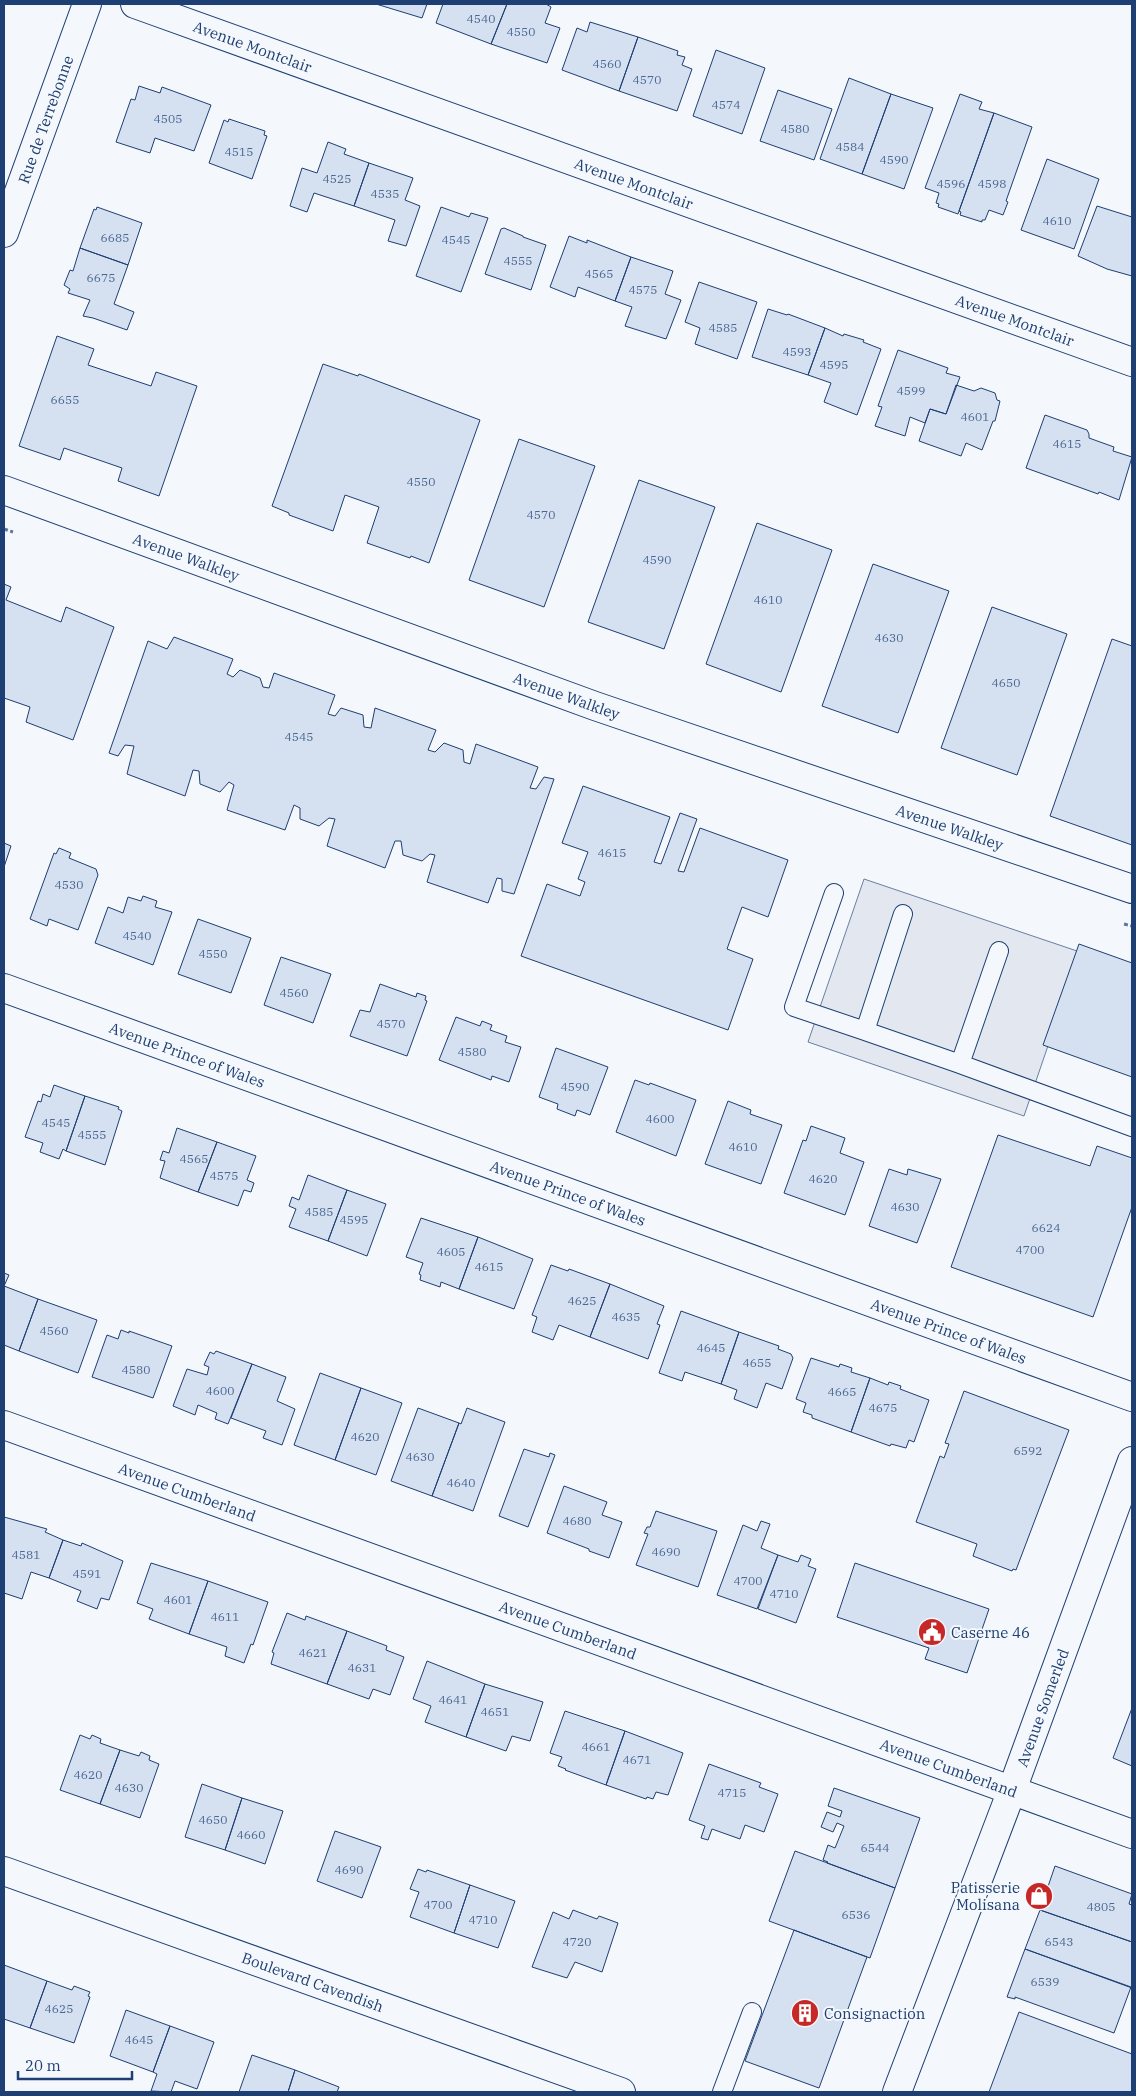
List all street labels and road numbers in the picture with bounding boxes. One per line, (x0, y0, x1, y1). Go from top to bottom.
street label: Avenue Montclair (191, 16, 315, 76)
street label: Rue de Terrebonne (13, 53, 77, 186)
street label: Avenue Montclair (572, 153, 696, 213)
street label: Avenue Montclair (953, 290, 1077, 350)
street label: Avenue Walkley (130, 528, 242, 585)
street label: Avenue Walkley (511, 667, 622, 723)
street label: Avenue Walkley (894, 800, 1006, 854)
street label: Avenue Prince of Wales (107, 1018, 268, 1091)
street label: Avenue Prince of Wales (488, 1156, 649, 1229)
street label: Avenue Prince of Wales (868, 1294, 1029, 1368)
street label: Avenue Cumberland (116, 1458, 259, 1525)
street label: Avenue Cumberland (497, 1596, 639, 1663)
street label: Avenue Somerled (1012, 1646, 1072, 1769)
street label: Avenue Cumberland (877, 1734, 1020, 1801)
street label: Boulevard Cavendish (239, 1947, 386, 2016)

